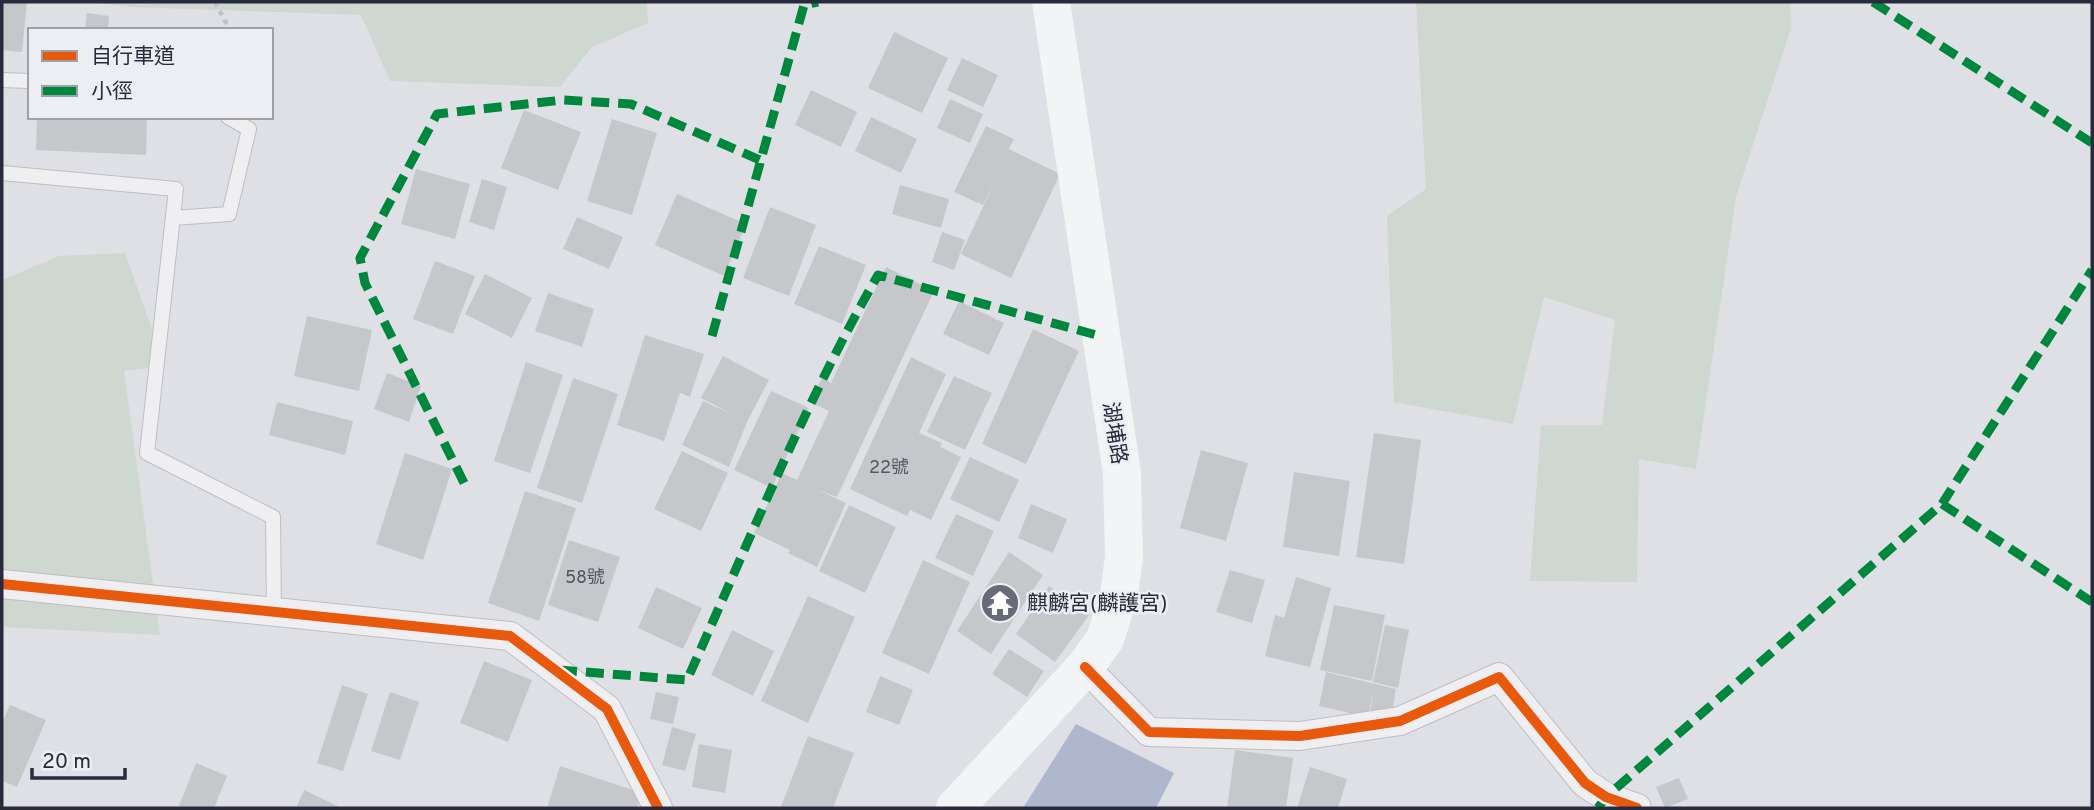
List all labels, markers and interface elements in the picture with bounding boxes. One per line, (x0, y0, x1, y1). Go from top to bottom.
legend (28, 28, 273, 119)
text: 自行車道 (91, 44, 175, 71)
text: 小徑 (91, 79, 133, 106)
street label: 湖埔路 (1095, 400, 1132, 466)
house number: 22號 (869, 457, 909, 480)
house number: 58號 (565, 567, 605, 590)
temple icon: 麒麟宮(麟護宮) (979, 582, 1021, 624)
place label: 麒麟宮(麟護宮) (1027, 591, 1167, 618)
scale bar (32, 736, 124, 780)
text: 20 m (42, 749, 91, 776)

